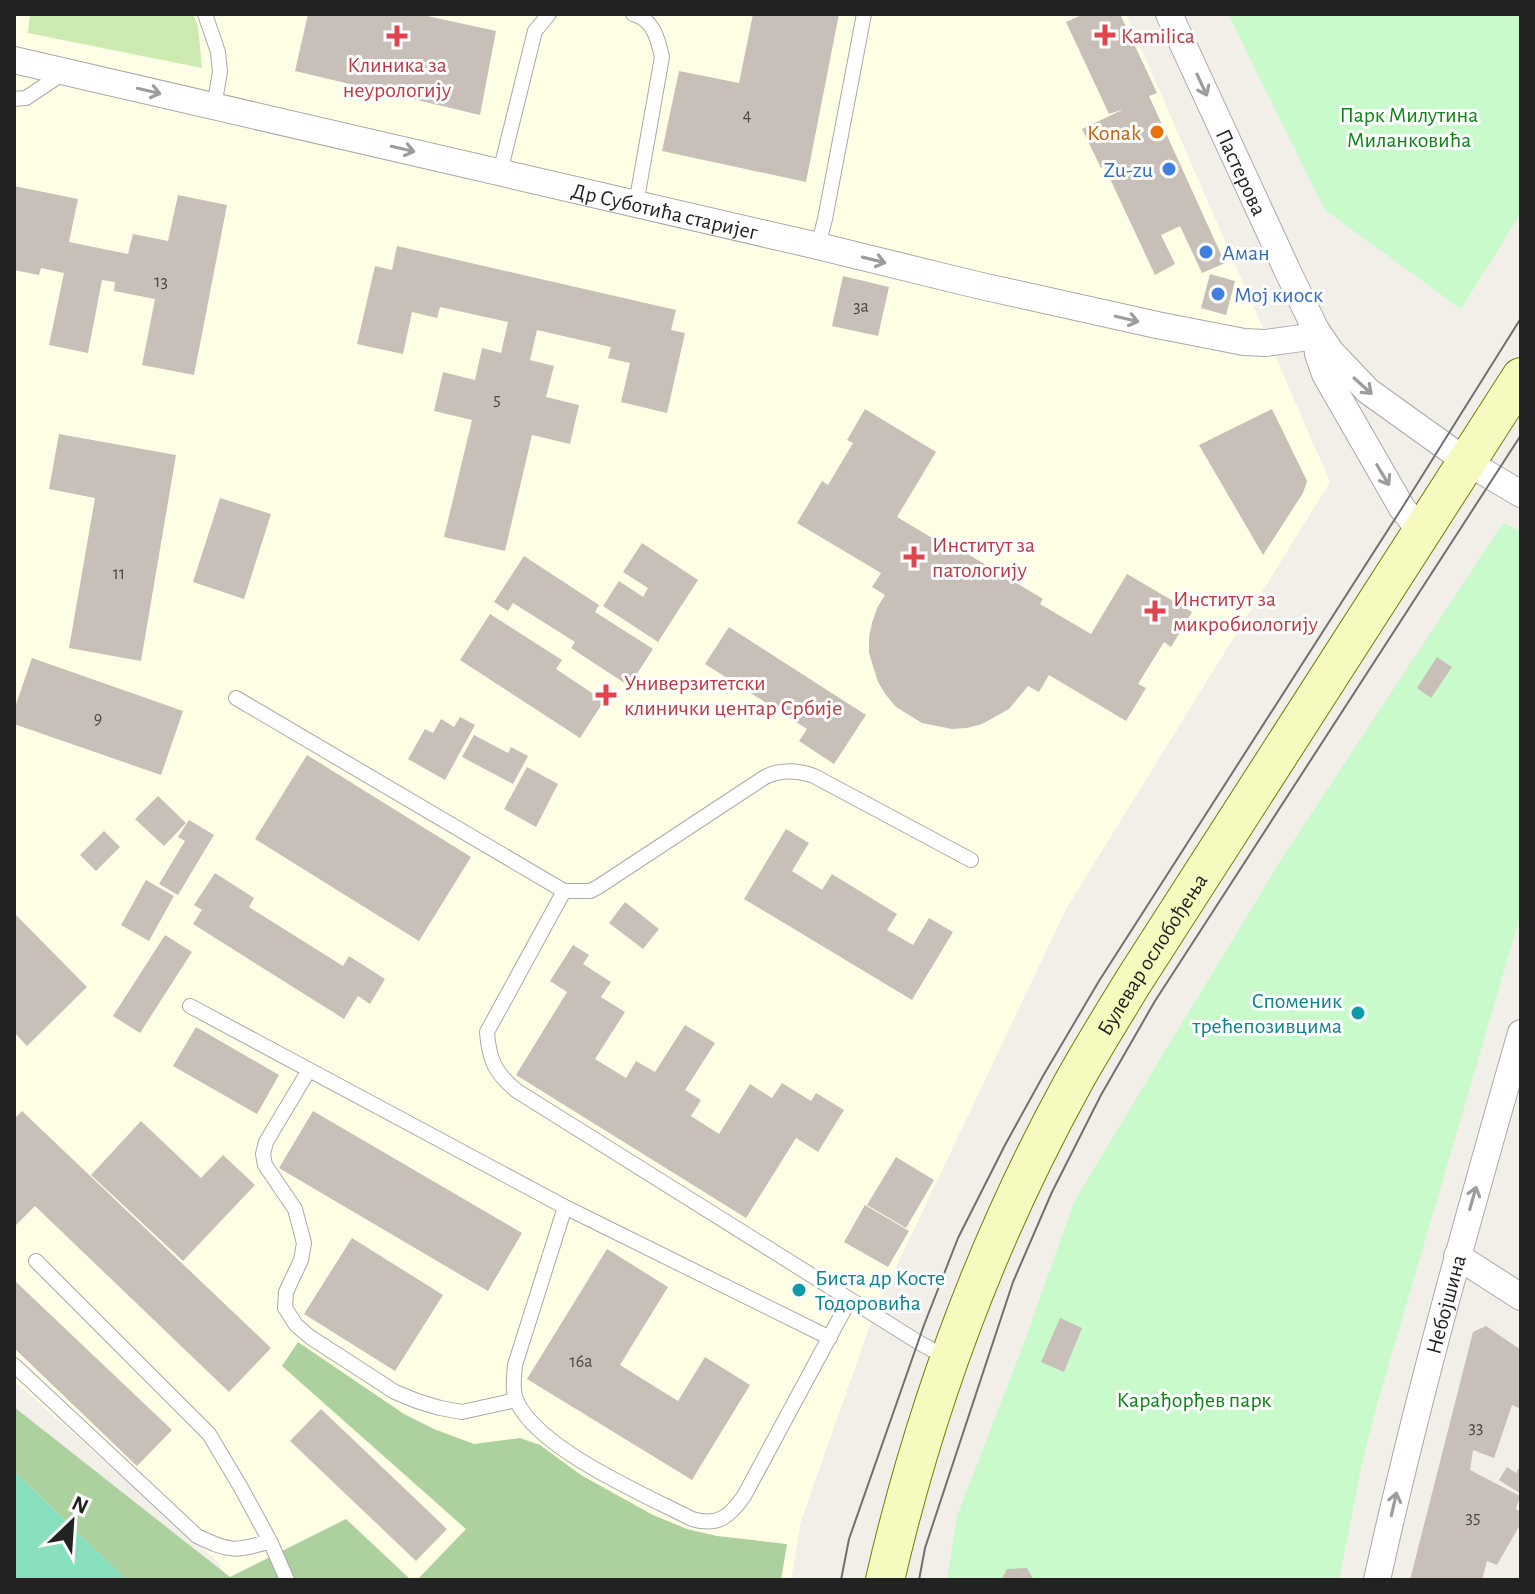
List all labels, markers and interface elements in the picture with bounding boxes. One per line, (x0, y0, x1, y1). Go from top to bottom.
marker: Клиника за неурологију (386, 25, 408, 47)
place label: Kamilica (1121, 25, 1195, 47)
marker: Kamilica (1096, 26, 1114, 44)
place label: Клиника за неурологију (343, 54, 452, 101)
one-way arrow (1195, 72, 1210, 97)
one-way arrow (136, 84, 162, 99)
park label: Парк Милутина Миланковића (1340, 104, 1478, 151)
house number: 4 (743, 107, 752, 125)
place label: Konak (1087, 122, 1141, 144)
marker: Konak (1148, 123, 1166, 141)
street label: Пастерова (1212, 126, 1270, 219)
one-way arrow (389, 142, 415, 157)
place label: Zu-zu (1103, 159, 1153, 181)
marker: Zu-zu (1160, 160, 1178, 178)
street label: Др Суботића старијег (569, 179, 760, 244)
place label: Аман (1222, 242, 1270, 264)
marker: Аман (1197, 243, 1215, 261)
one-way arrow (861, 253, 886, 268)
house number: 13 (154, 273, 168, 291)
place label: Мој киоск (1234, 284, 1323, 306)
marker: Мој киоск (1209, 285, 1227, 303)
house number: 3a (853, 298, 869, 316)
one-way arrow (1114, 312, 1139, 327)
one-way arrow (1353, 376, 1373, 394)
house number: 5 (493, 391, 501, 409)
one-way arrow (1375, 463, 1391, 486)
place label: Институт за патологију (932, 534, 1035, 581)
marker: Институт за патологију (903, 546, 925, 568)
house number: 11 (113, 565, 125, 583)
place label: Институт за микробиологију (1173, 588, 1319, 635)
marker: Институт за микробиологију (1144, 600, 1166, 622)
place label: Универзитетски клинички центар Србије (624, 672, 842, 719)
marker: Универзитетски клинички центар Србије (595, 684, 617, 706)
house number: 9 (94, 710, 102, 728)
street label: Булевар ослобођења (1093, 870, 1212, 1039)
place label: Споменик трећепозивцима (1192, 990, 1342, 1037)
marker: Споменик трећепозивцима (1349, 1004, 1367, 1022)
one-way arrow (1467, 1186, 1482, 1212)
street label: Небојшина (1422, 1253, 1470, 1356)
place label: Биста др Косте Тодоровића (815, 1267, 945, 1314)
marker: Биста др Косте Тодоровића (790, 1281, 808, 1299)
house number: 16a (570, 1353, 592, 1371)
park label: Карађорђев парк (1117, 1389, 1271, 1411)
house number: 33 (1469, 1419, 1483, 1437)
north arrow (32, 1482, 112, 1562)
text: N (68, 1492, 92, 1518)
one-way arrow (1387, 1492, 1402, 1517)
house number: 35 (1466, 1509, 1480, 1527)

